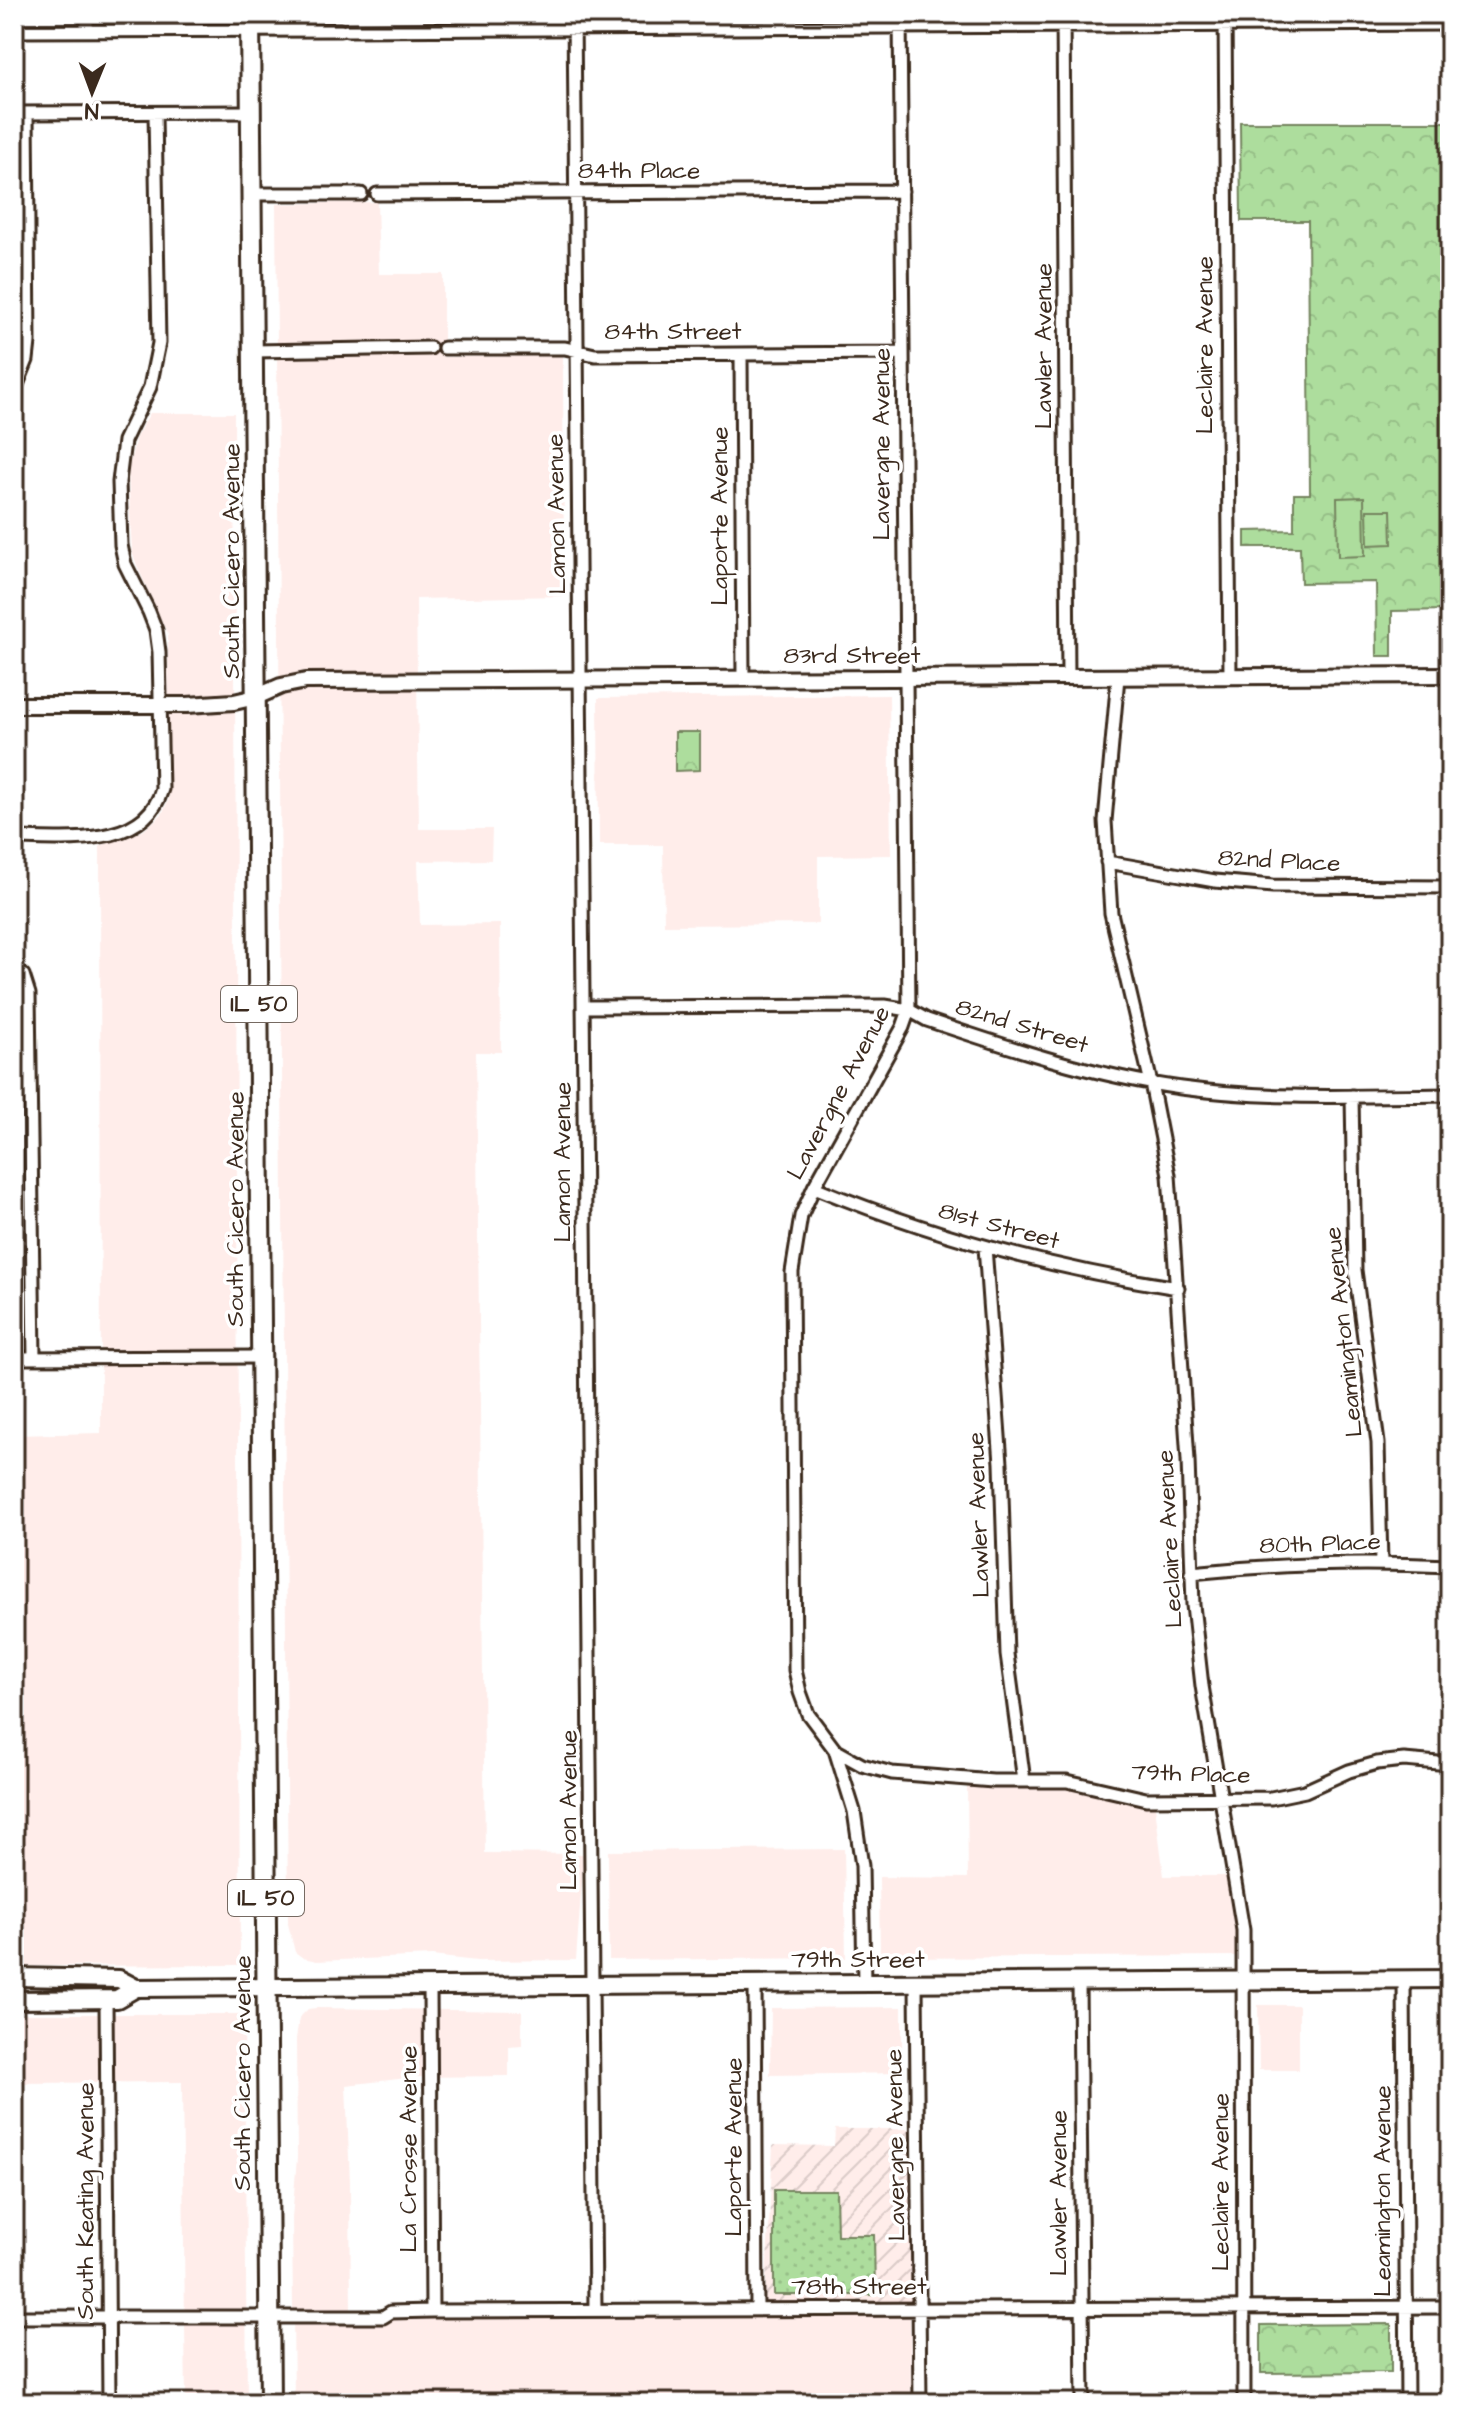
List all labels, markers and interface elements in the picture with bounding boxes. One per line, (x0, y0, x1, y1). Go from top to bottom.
north arrow (52, 52, 132, 132)
text: N (84, 95, 99, 126)
street label: 84th Place (578, 154, 700, 188)
street label: Leclaire Avenue (1188, 256, 1222, 434)
street label: Lawler Avenue (1027, 263, 1061, 429)
street label: 84th Street (604, 315, 742, 349)
street label: Lavergne Avenue (865, 348, 900, 540)
street label: Laporte Avenue (703, 426, 737, 606)
street label: Lamon Avenue (539, 433, 575, 595)
street label: South Cicero Avenue (215, 443, 249, 679)
street label: 83rd Street (784, 639, 921, 673)
street label: 82nd Place (1217, 841, 1341, 881)
road number: IL 50 (221, 986, 297, 1022)
street label: 82nd Street (951, 990, 1093, 1062)
street label: Lavergne Avenue (779, 1000, 900, 1186)
street label: Lamon Avenue (546, 1082, 580, 1242)
street label: South Cicero Avenue (219, 1091, 253, 1327)
street label: 81st Street (935, 1194, 1064, 1259)
street label: Leamington Avenue (1316, 1225, 1373, 1439)
street label: Lawler Avenue (959, 1432, 999, 1598)
street label: Leclaire Avenue (1148, 1449, 1192, 1629)
street label: 80th Place (1259, 1525, 1381, 1563)
street label: Lamon Avenue (552, 1730, 586, 1890)
street label: 79th Place (1131, 1755, 1251, 1793)
road number: IL 50 (228, 1880, 304, 1916)
street label: 79th Street (791, 1943, 925, 1977)
street label: South Cicero Avenue (226, 1955, 260, 2191)
street label: La Crosse Avenue (392, 2046, 426, 2252)
street label: Lavergne Avenue (877, 2048, 916, 2242)
street label: Laporte Avenue (717, 2057, 751, 2237)
street label: South Keating Avenue (69, 2082, 104, 2320)
street label: Leamington Avenue (1366, 2085, 1401, 2297)
street label: Leclaire Avenue (1204, 2093, 1238, 2271)
street label: Lawler Avenue (1042, 2110, 1076, 2276)
street label: 78th Street (791, 2270, 927, 2304)

